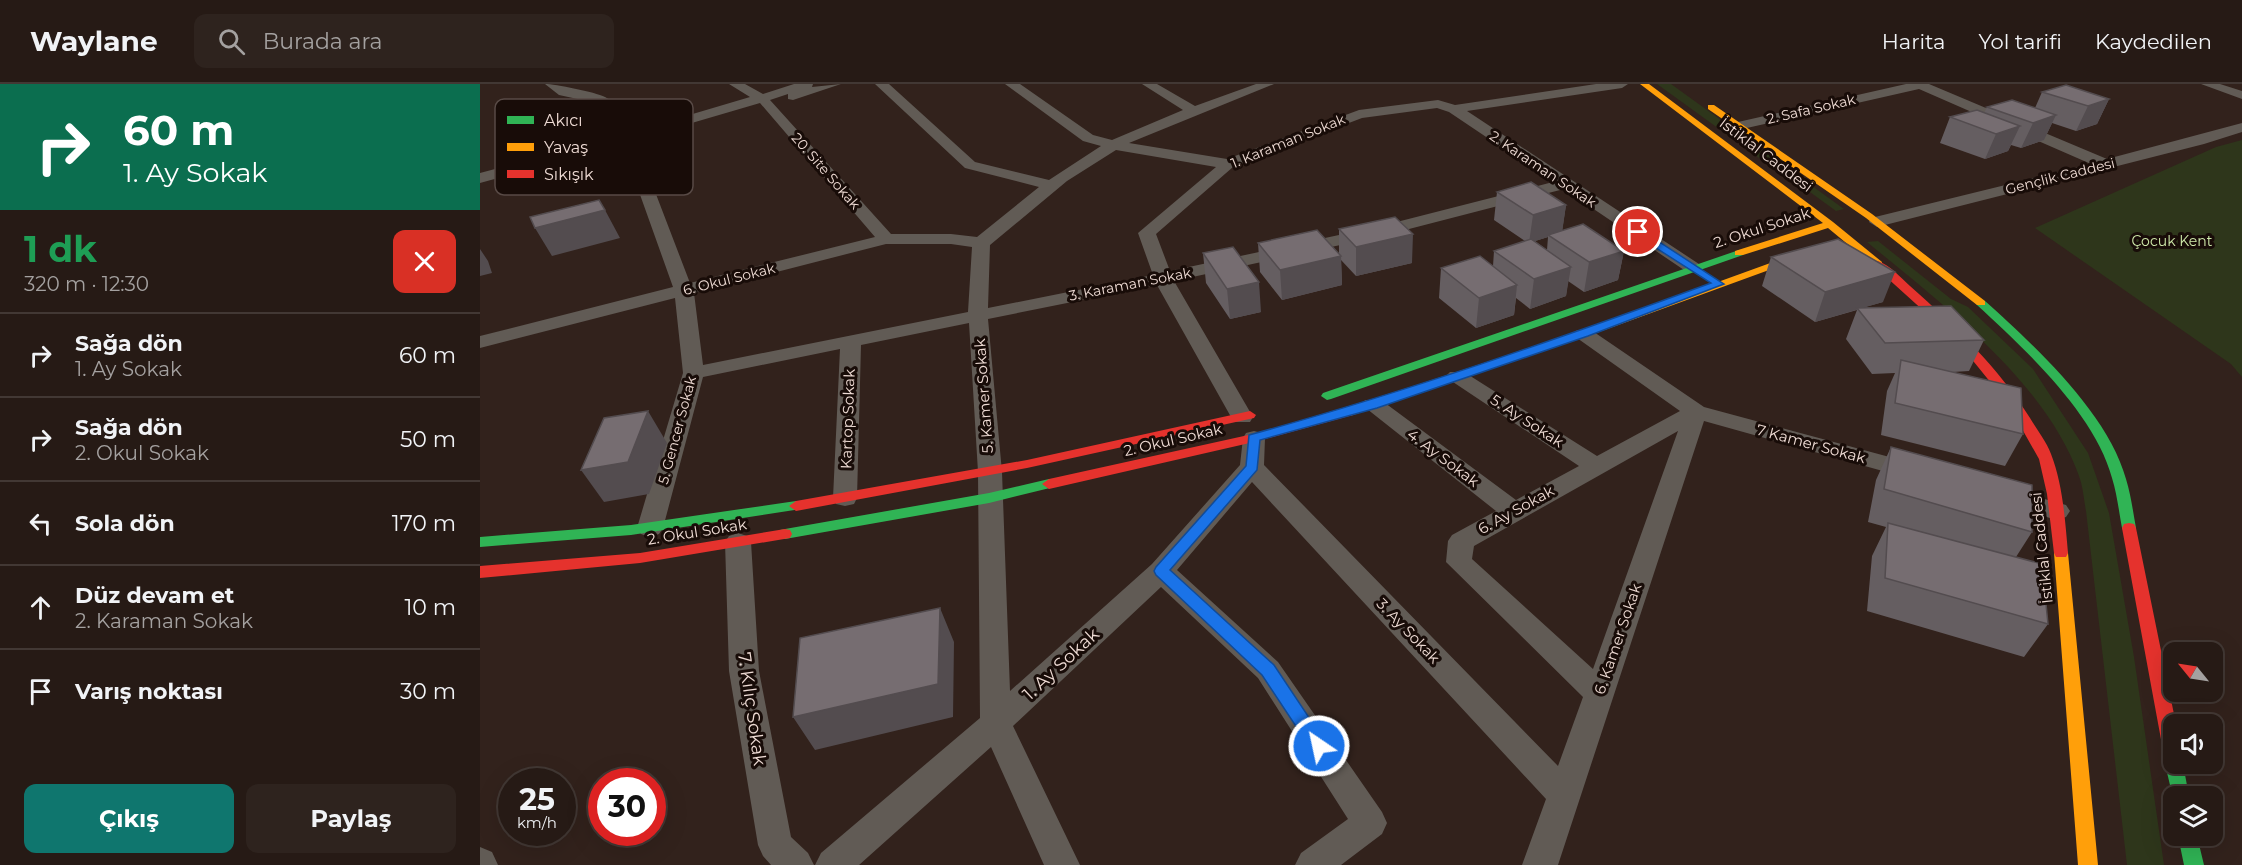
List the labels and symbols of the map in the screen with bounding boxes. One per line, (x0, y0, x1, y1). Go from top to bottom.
street label: 2. Safa Sokak (1765, 90, 1858, 128)
legend (495, 99, 693, 195)
street label: 1. Karaman Sokak (1228, 110, 1348, 172)
text: Akıcı (544, 111, 583, 130)
street label: İstiklal Caddesi (1716, 113, 1817, 196)
street label: 2. Karaman Sokak (1486, 127, 1600, 212)
street label: 20. Site Sokak (788, 129, 865, 213)
text: Yavaş (544, 138, 588, 157)
street label: Gençlik Caddesi (2003, 154, 2117, 198)
text: Sıkışık (544, 165, 594, 184)
street label: 2. Okul Sokak (1711, 203, 1813, 252)
pin (1612, 206, 1663, 257)
park label: Çocuk Kent (2132, 232, 2213, 250)
street label: 6. Okul Sokak (681, 259, 778, 299)
street label: 3. Karaman Sokak (1067, 263, 1193, 305)
street label: 5. Kamer Sokak (970, 338, 997, 454)
street label: Kartop Sokak (836, 369, 859, 469)
street label: 5. Gencer Sokak (654, 373, 700, 486)
street label: 5. Ay Sokak (1487, 390, 1567, 451)
street label: 2. Okul Sokak (1122, 419, 1224, 460)
street label: 7 Kamer Sokak (1754, 420, 1868, 467)
street label: 4. Ay Sokak (1404, 424, 1483, 491)
street label: 6. Ay Sokak (1474, 481, 1557, 538)
street label: İstiklal Caddesi (2026, 491, 2057, 605)
street label: 2. Okul Sokak (646, 514, 748, 549)
street label: 6. Kamer Sokak (1590, 581, 1645, 697)
street label: 3. Ay Sokak (1373, 594, 1444, 667)
street label: 1. Ay Sokak (1018, 623, 1104, 705)
north arrow (2163, 642, 2223, 702)
street label: 7. Kılıç Sokak (733, 651, 771, 767)
position arrow (1287, 714, 1351, 778)
speed limit sign: 30 (588, 768, 666, 846)

